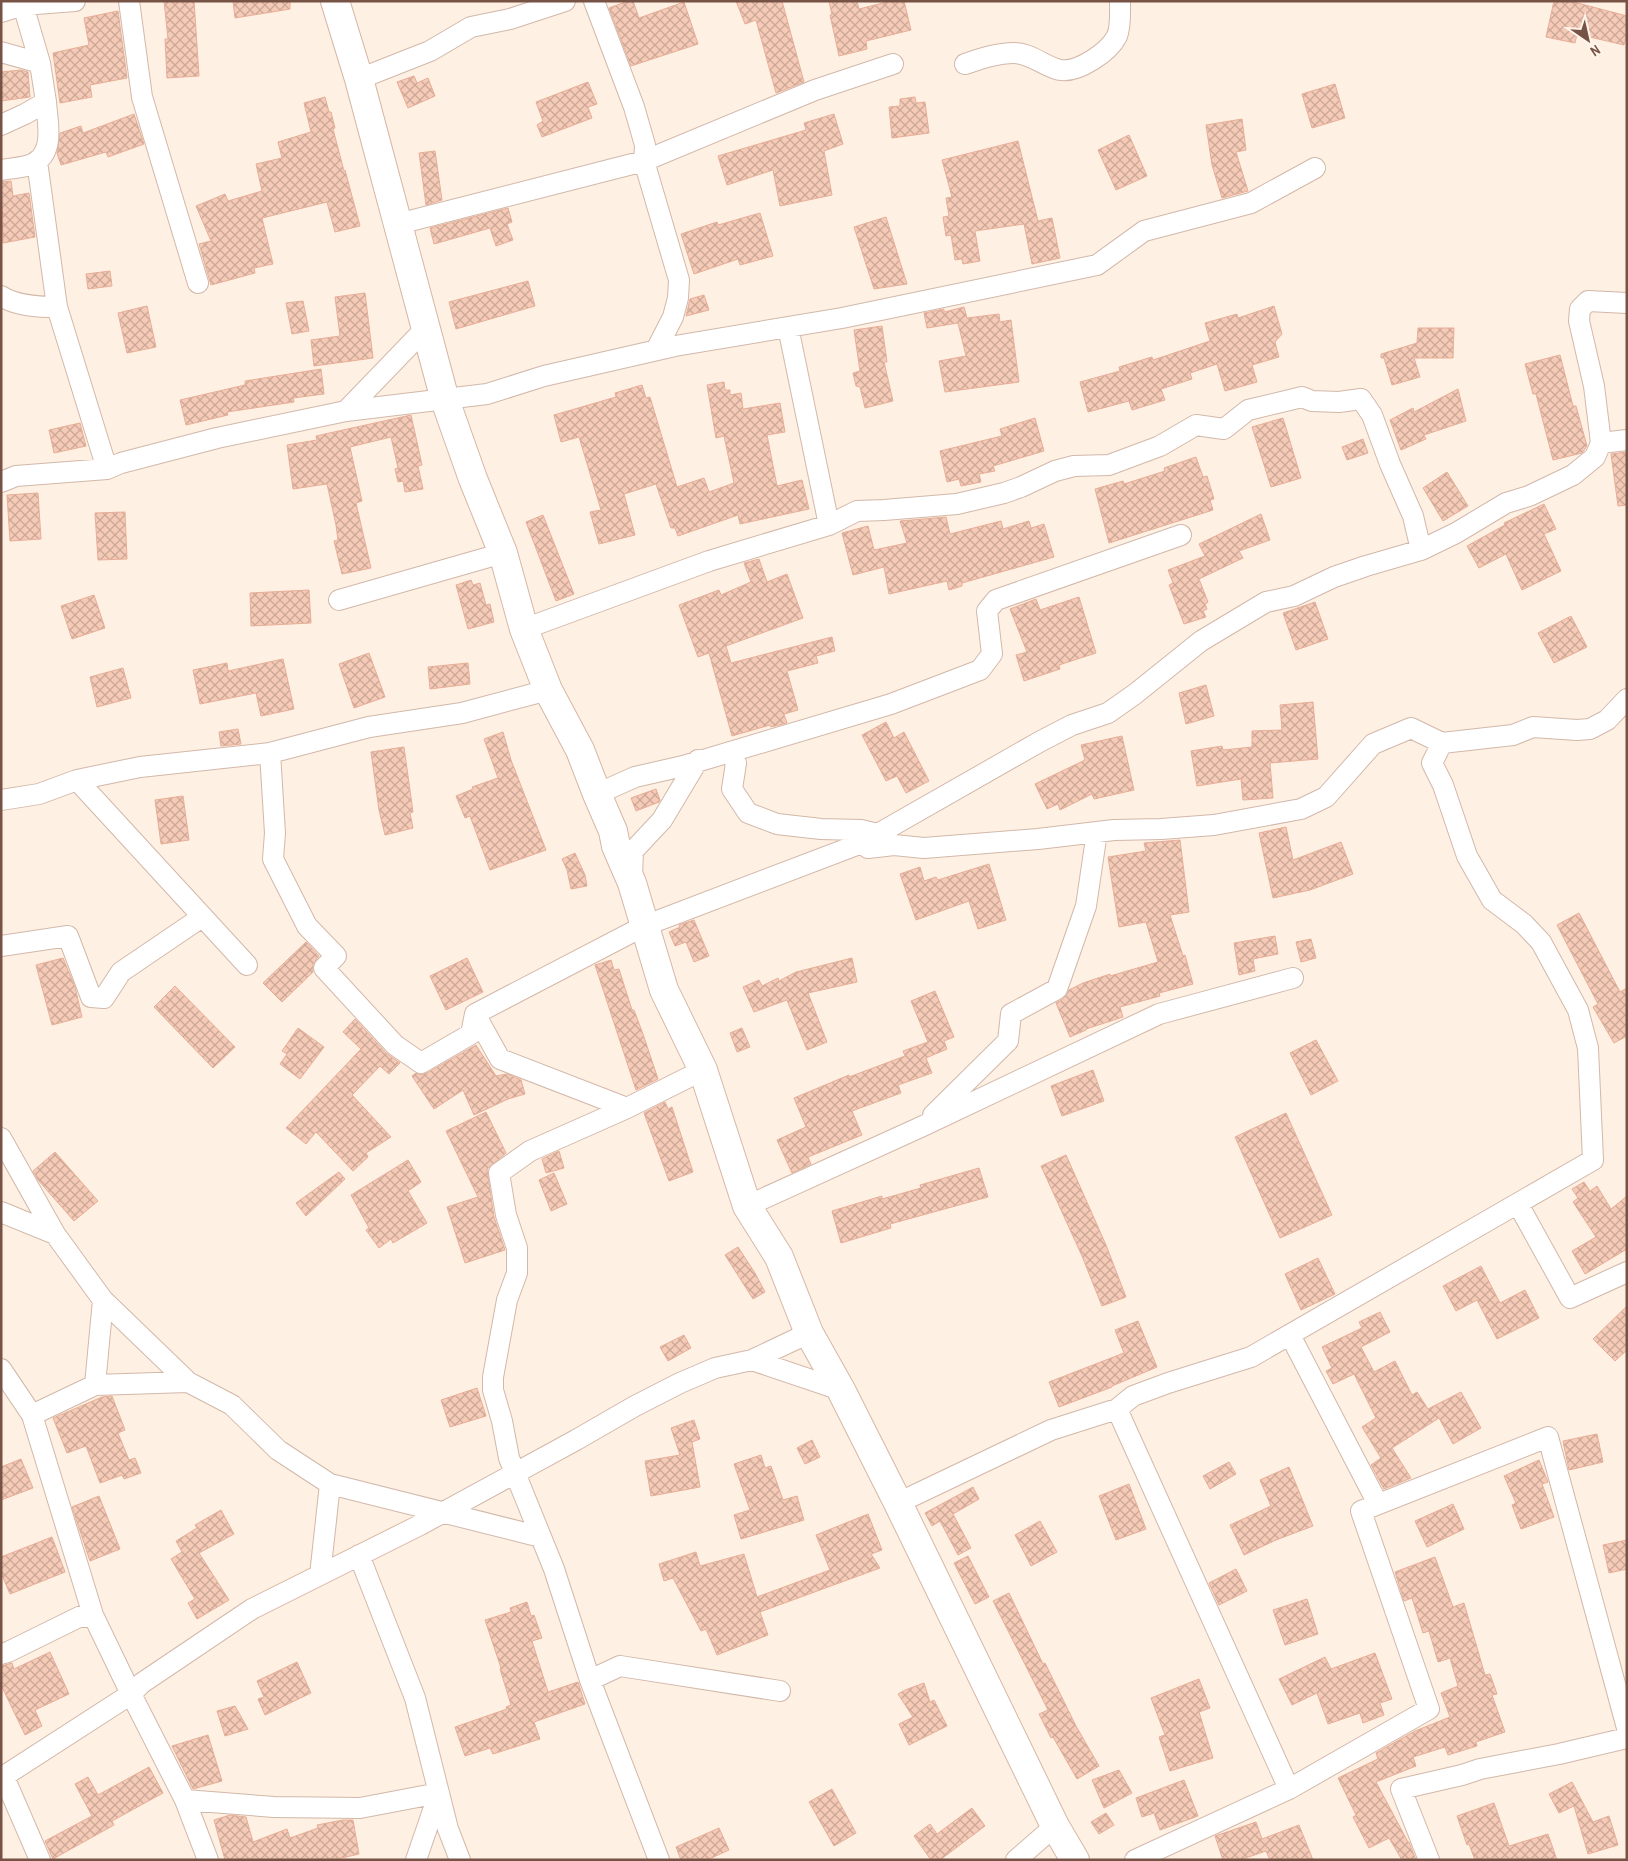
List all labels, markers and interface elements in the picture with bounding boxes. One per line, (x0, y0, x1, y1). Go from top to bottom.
north arrow (1563, 15, 1613, 65)
text: N (1587, 41, 1604, 61)

